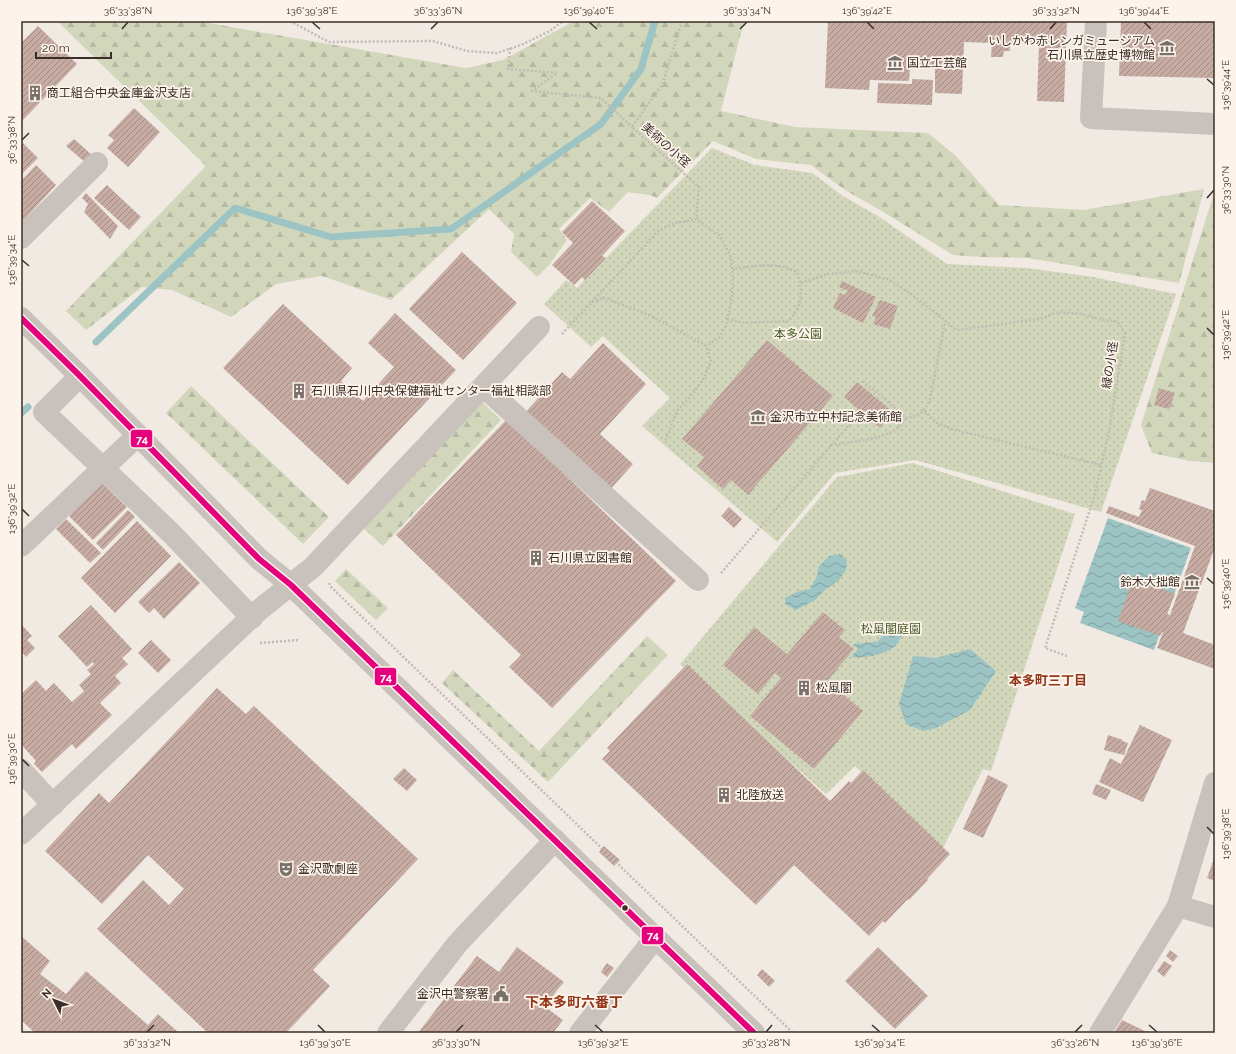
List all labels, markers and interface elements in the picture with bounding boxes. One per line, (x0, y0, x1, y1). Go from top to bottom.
text: 36°33'38"N (104, 5, 152, 16)
text: 136°39'38"E (286, 5, 338, 16)
text: 36°33'36"N (414, 5, 462, 16)
text: 136°39'40"E (564, 5, 614, 16)
text: 36°33'34"N (723, 5, 771, 16)
text: 136°39'42"E (842, 5, 892, 16)
text: 36°33'32"N (1032, 5, 1080, 16)
text: 136°39'44"E (1119, 5, 1169, 16)
scale bar (36, 34, 111, 60)
place label: いしかわ赤レンガミュージアム 石川県立歴史博物館 (988, 34, 1155, 62)
museum icon: いしかわ赤レンガミュージアム 石川県立歴史博物館 (1158, 39, 1176, 57)
text: 20 m (42, 41, 70, 55)
museum icon: 国立工芸館 (886, 54, 904, 72)
place label: 国立工芸館 (907, 56, 967, 70)
text: 136°39'44"E (1220, 60, 1231, 110)
building icon: 商工組合中央金庫金沢支店 (26, 84, 44, 102)
place label: 商工組合中央金庫金沢支店 (47, 86, 191, 100)
text: 36°33'38"N (6, 116, 17, 164)
street label: 美術の小径 (639, 120, 693, 170)
text: 36°33'30"N (1220, 166, 1231, 214)
text: 136°39'34"E (6, 235, 17, 285)
text: 136°39'42"E (1220, 310, 1231, 360)
park label: 本多公園 (774, 327, 822, 341)
street label: 緑の小径 (1099, 340, 1121, 390)
building icon: 石川県石川中央保健福祉センター福祉相談部 (290, 382, 308, 400)
place label: 石川県石川中央保健福祉センター福祉相談部 (311, 384, 551, 398)
museum icon: 金沢市立中村記念美術館 (749, 408, 767, 426)
place label: 金沢市立中村記念美術館 (770, 410, 902, 424)
line badge: 74 (130, 429, 153, 448)
text: 74 (136, 433, 148, 446)
text: 136°39'32"E (6, 484, 17, 534)
building icon: 石川県立図書館 (527, 549, 545, 567)
place label: 石川県立図書館 (548, 551, 632, 565)
text: 136°39'40"E (1220, 559, 1231, 609)
museum icon: 鈴木大拙館 (1183, 573, 1201, 591)
place label: 鈴木大拙館 (1120, 575, 1180, 589)
park label: 松風閣庭園 (861, 622, 921, 636)
line badge: 74 (374, 667, 397, 686)
text: 74 (380, 671, 392, 684)
district label: 本多町三丁目 (1009, 673, 1087, 688)
building icon: 松風閣 (795, 679, 813, 697)
place label: 松風閣 (816, 681, 852, 695)
text: 136°39'30"E (6, 733, 17, 785)
building icon: 北陸放送 (715, 786, 733, 804)
place label: 北陸放送 (736, 788, 784, 802)
text: 136°39'38"E (1220, 808, 1231, 860)
theatre icon: 金沢歌劇座 (277, 860, 295, 878)
place label: 金沢歌劇座 (298, 862, 358, 876)
unlabelled marker (620, 903, 630, 913)
line badge: 74 (641, 926, 664, 945)
text: 74 (647, 929, 659, 942)
north arrow (34, 980, 74, 1020)
public building icon: 金沢中警察署 (492, 985, 510, 1003)
text: N (39, 986, 55, 1001)
place label: 金沢中警察署 (417, 987, 489, 1001)
district label: 下本多町六番丁 (525, 994, 623, 1010)
text: 36°33'32"N (123, 1037, 171, 1048)
text: 136°39'30"E (299, 1037, 351, 1048)
text: 36°33'30"N (432, 1037, 480, 1048)
text: 136°39'32"E (578, 1037, 628, 1048)
text: 36°33'28"N (742, 1037, 790, 1048)
text: 136°39'34"E (855, 1037, 905, 1048)
text: 36°33'26"N (1051, 1037, 1099, 1048)
text: 136°39'36"E (1131, 1037, 1183, 1048)

